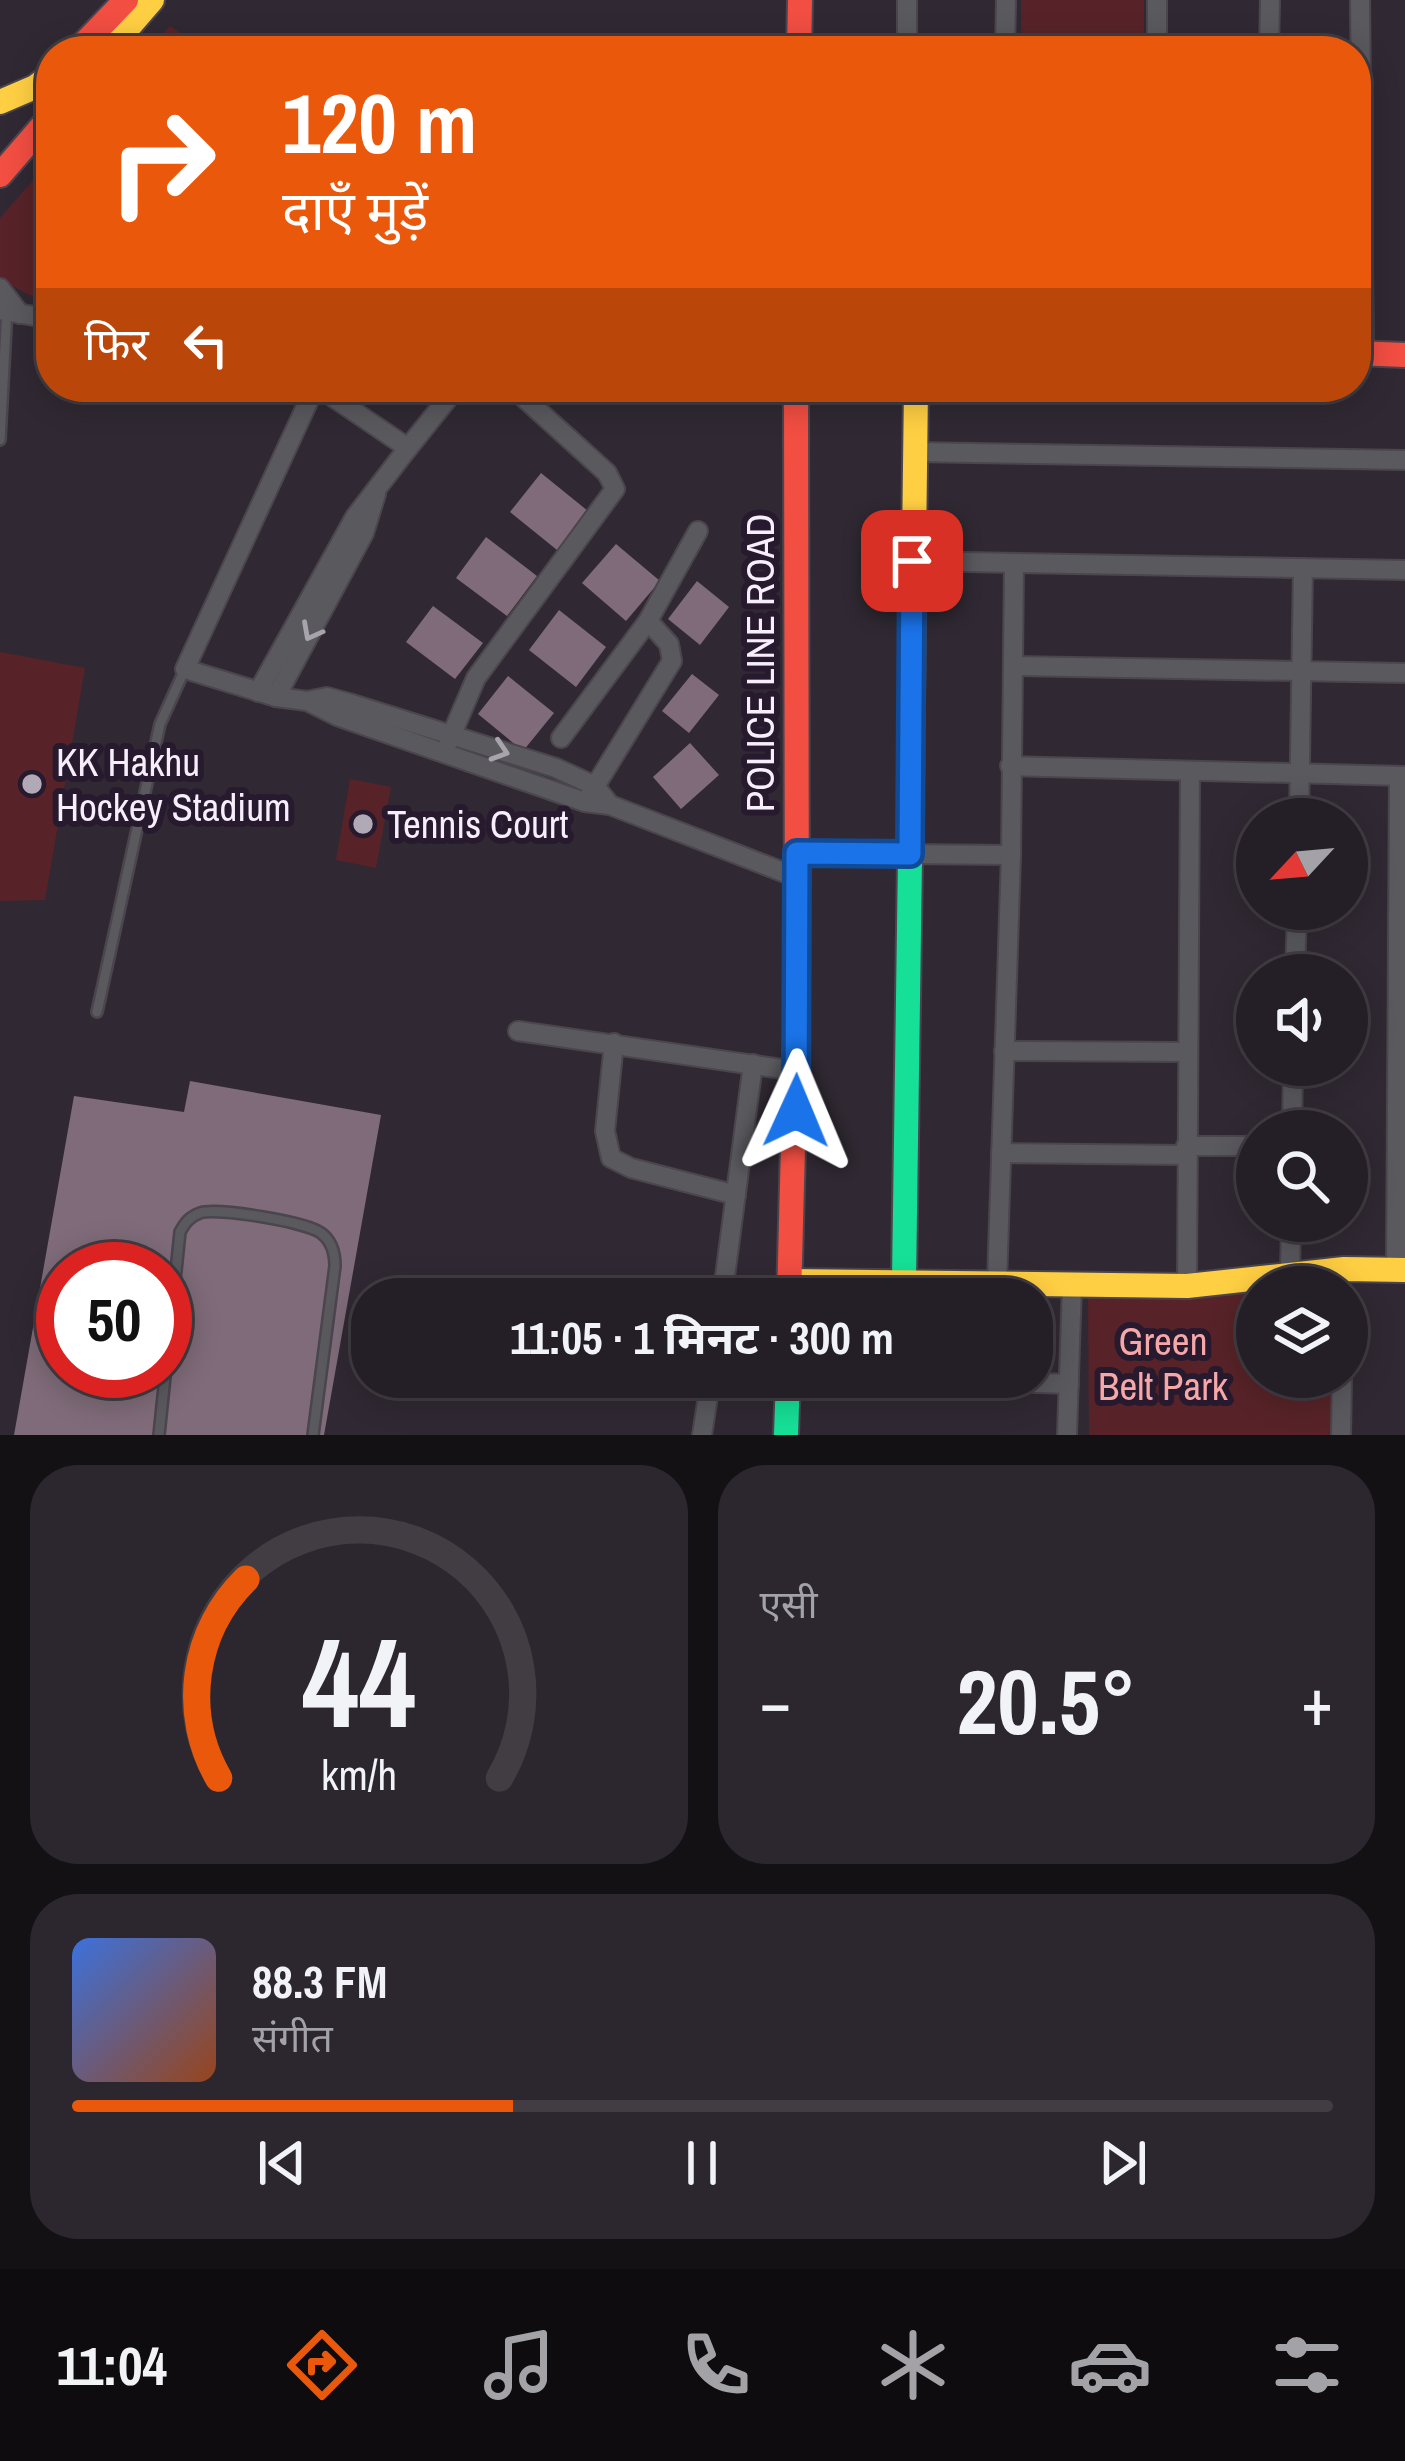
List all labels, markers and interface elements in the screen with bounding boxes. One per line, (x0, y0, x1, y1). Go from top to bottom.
text: 120 m (282, 66, 477, 179)
icon: right (84, 84, 240, 240)
text: दाएँ मुड़ें (282, 174, 428, 247)
icon: left (173, 312, 239, 378)
text: फिर (84, 313, 149, 374)
pin (861, 510, 963, 612)
street label: POLICE LINE ROAD (734, 514, 786, 812)
icon: arrive (879, 528, 945, 594)
one-way arrow (302, 619, 325, 640)
place label: KK Hakhu Hockey Stadium (56, 736, 291, 833)
one-way arrow (489, 736, 510, 761)
marker: KK Hakhu Hockey Stadium (19, 771, 45, 797)
place label: Tennis Court (387, 798, 568, 850)
north arrow (1236, 798, 1368, 930)
map controls (1236, 798, 1368, 1398)
marker: Tennis Court (350, 811, 376, 837)
button: sound (1236, 954, 1368, 1086)
position arrow (733, 1048, 859, 1174)
button: search (1236, 1110, 1368, 1242)
speed limit sign: 50 (36, 1242, 192, 1398)
button: layers (1236, 1266, 1368, 1398)
text: 11:05 · 1 मिनट · 300 m (510, 1307, 894, 1368)
park label: Green Belt Park (1098, 1315, 1229, 1412)
text: एसी (760, 1578, 818, 1630)
text: 44 (302, 1598, 416, 1766)
text: 20.5° (956, 1641, 1136, 1762)
text: − (760, 1657, 791, 1746)
text: + (1301, 1657, 1333, 1746)
text: km/h (321, 1745, 397, 1802)
text: 88.3 FM (252, 1951, 387, 2012)
text: संगीत (252, 2012, 333, 2064)
icon: previous (249, 2130, 315, 2196)
icon: pause (669, 2130, 735, 2196)
icon: next (1090, 2130, 1156, 2196)
icon: directions (280, 2323, 364, 2407)
icon: music (477, 2323, 561, 2407)
icon: phone (674, 2323, 758, 2407)
icon: climate (871, 2323, 955, 2407)
icon: car (1068, 2323, 1152, 2407)
icon: filters (1265, 2323, 1349, 2407)
text: 11:04 (56, 2329, 167, 2402)

